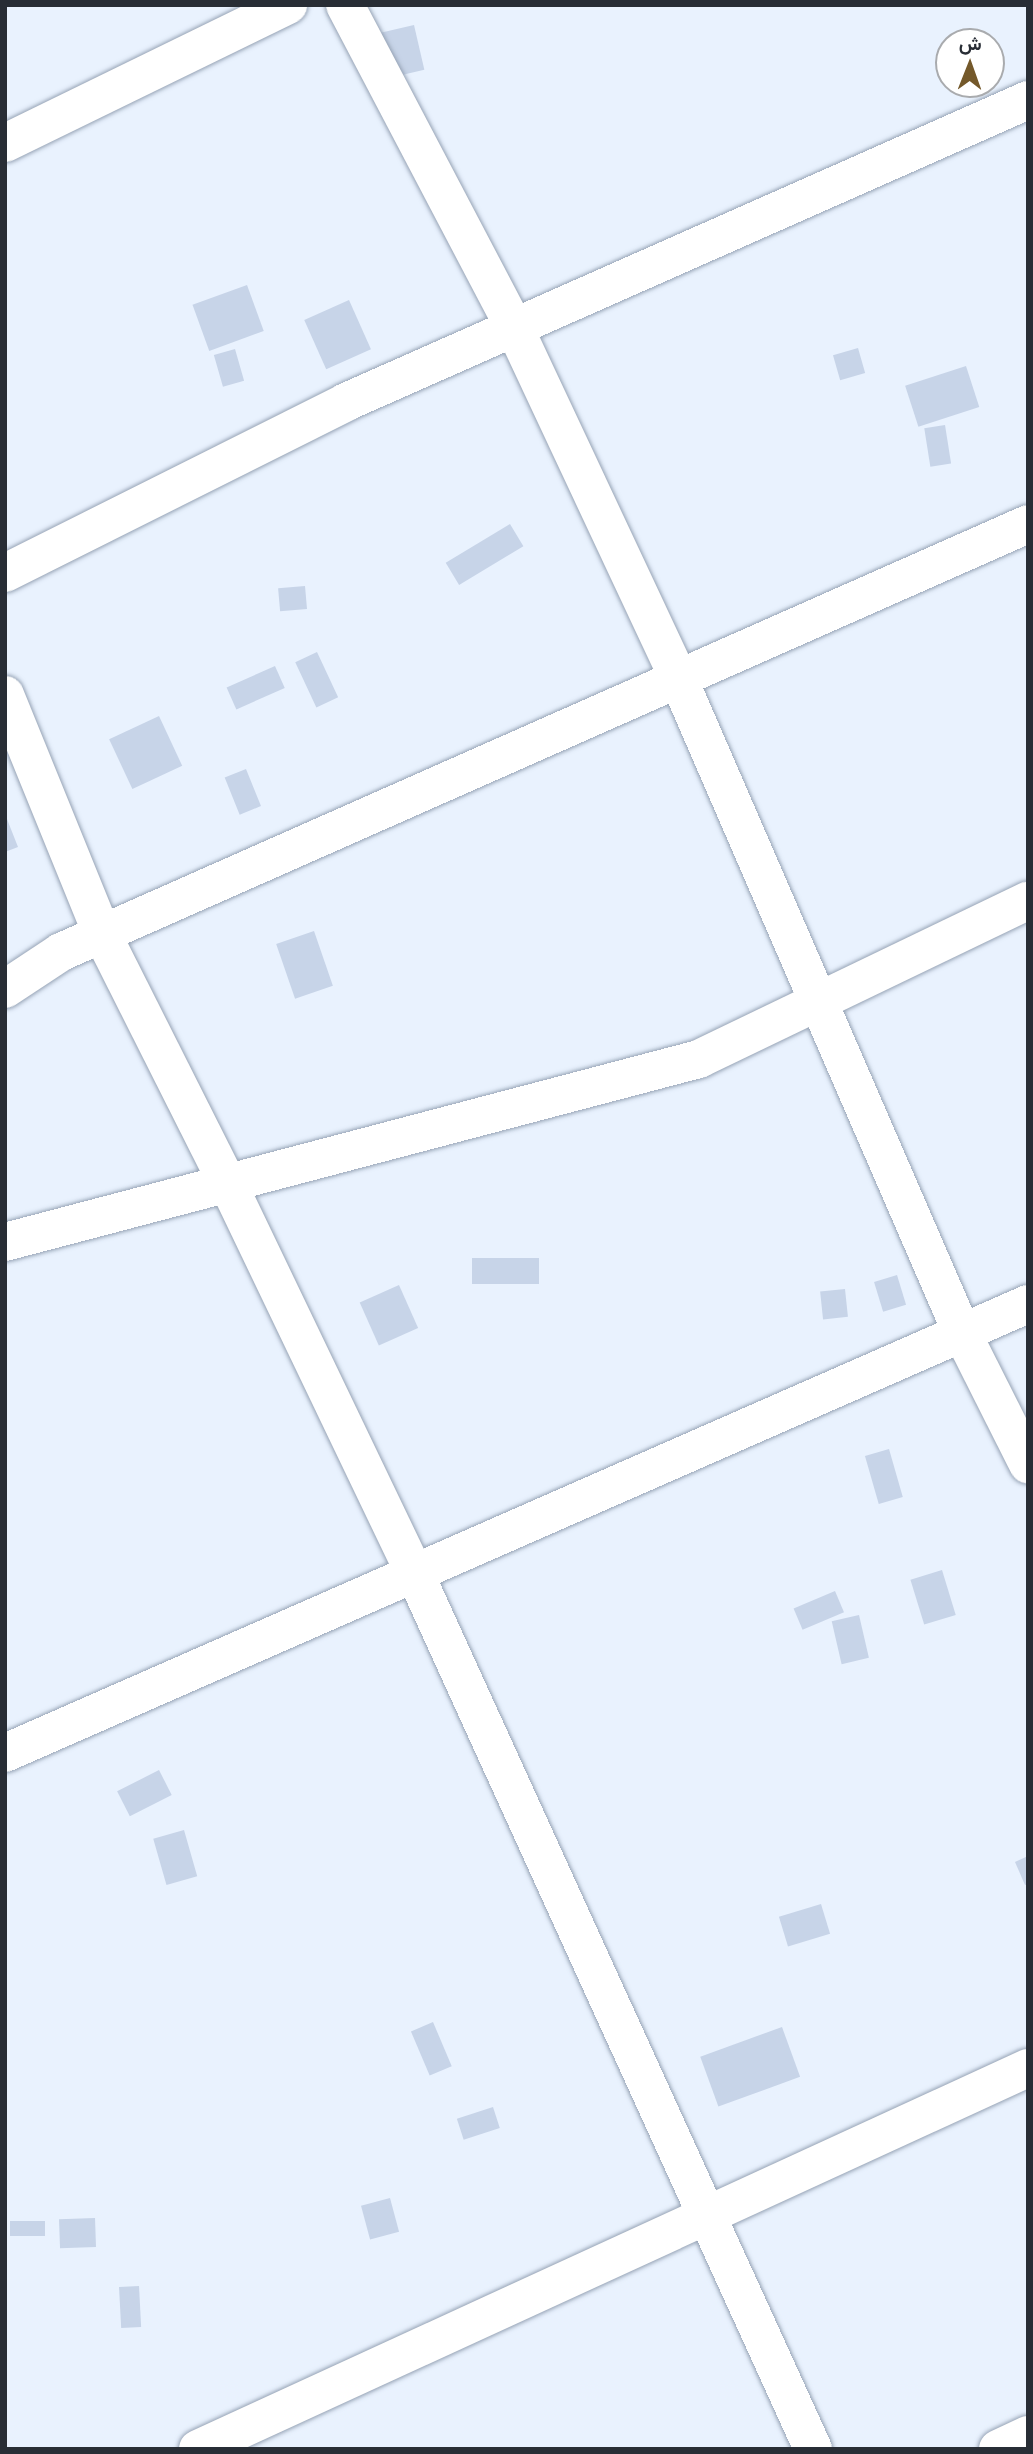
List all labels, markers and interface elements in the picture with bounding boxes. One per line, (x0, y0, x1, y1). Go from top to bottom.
north arrow (935, 28, 1005, 98)
text: ش (959, 32, 982, 55)

